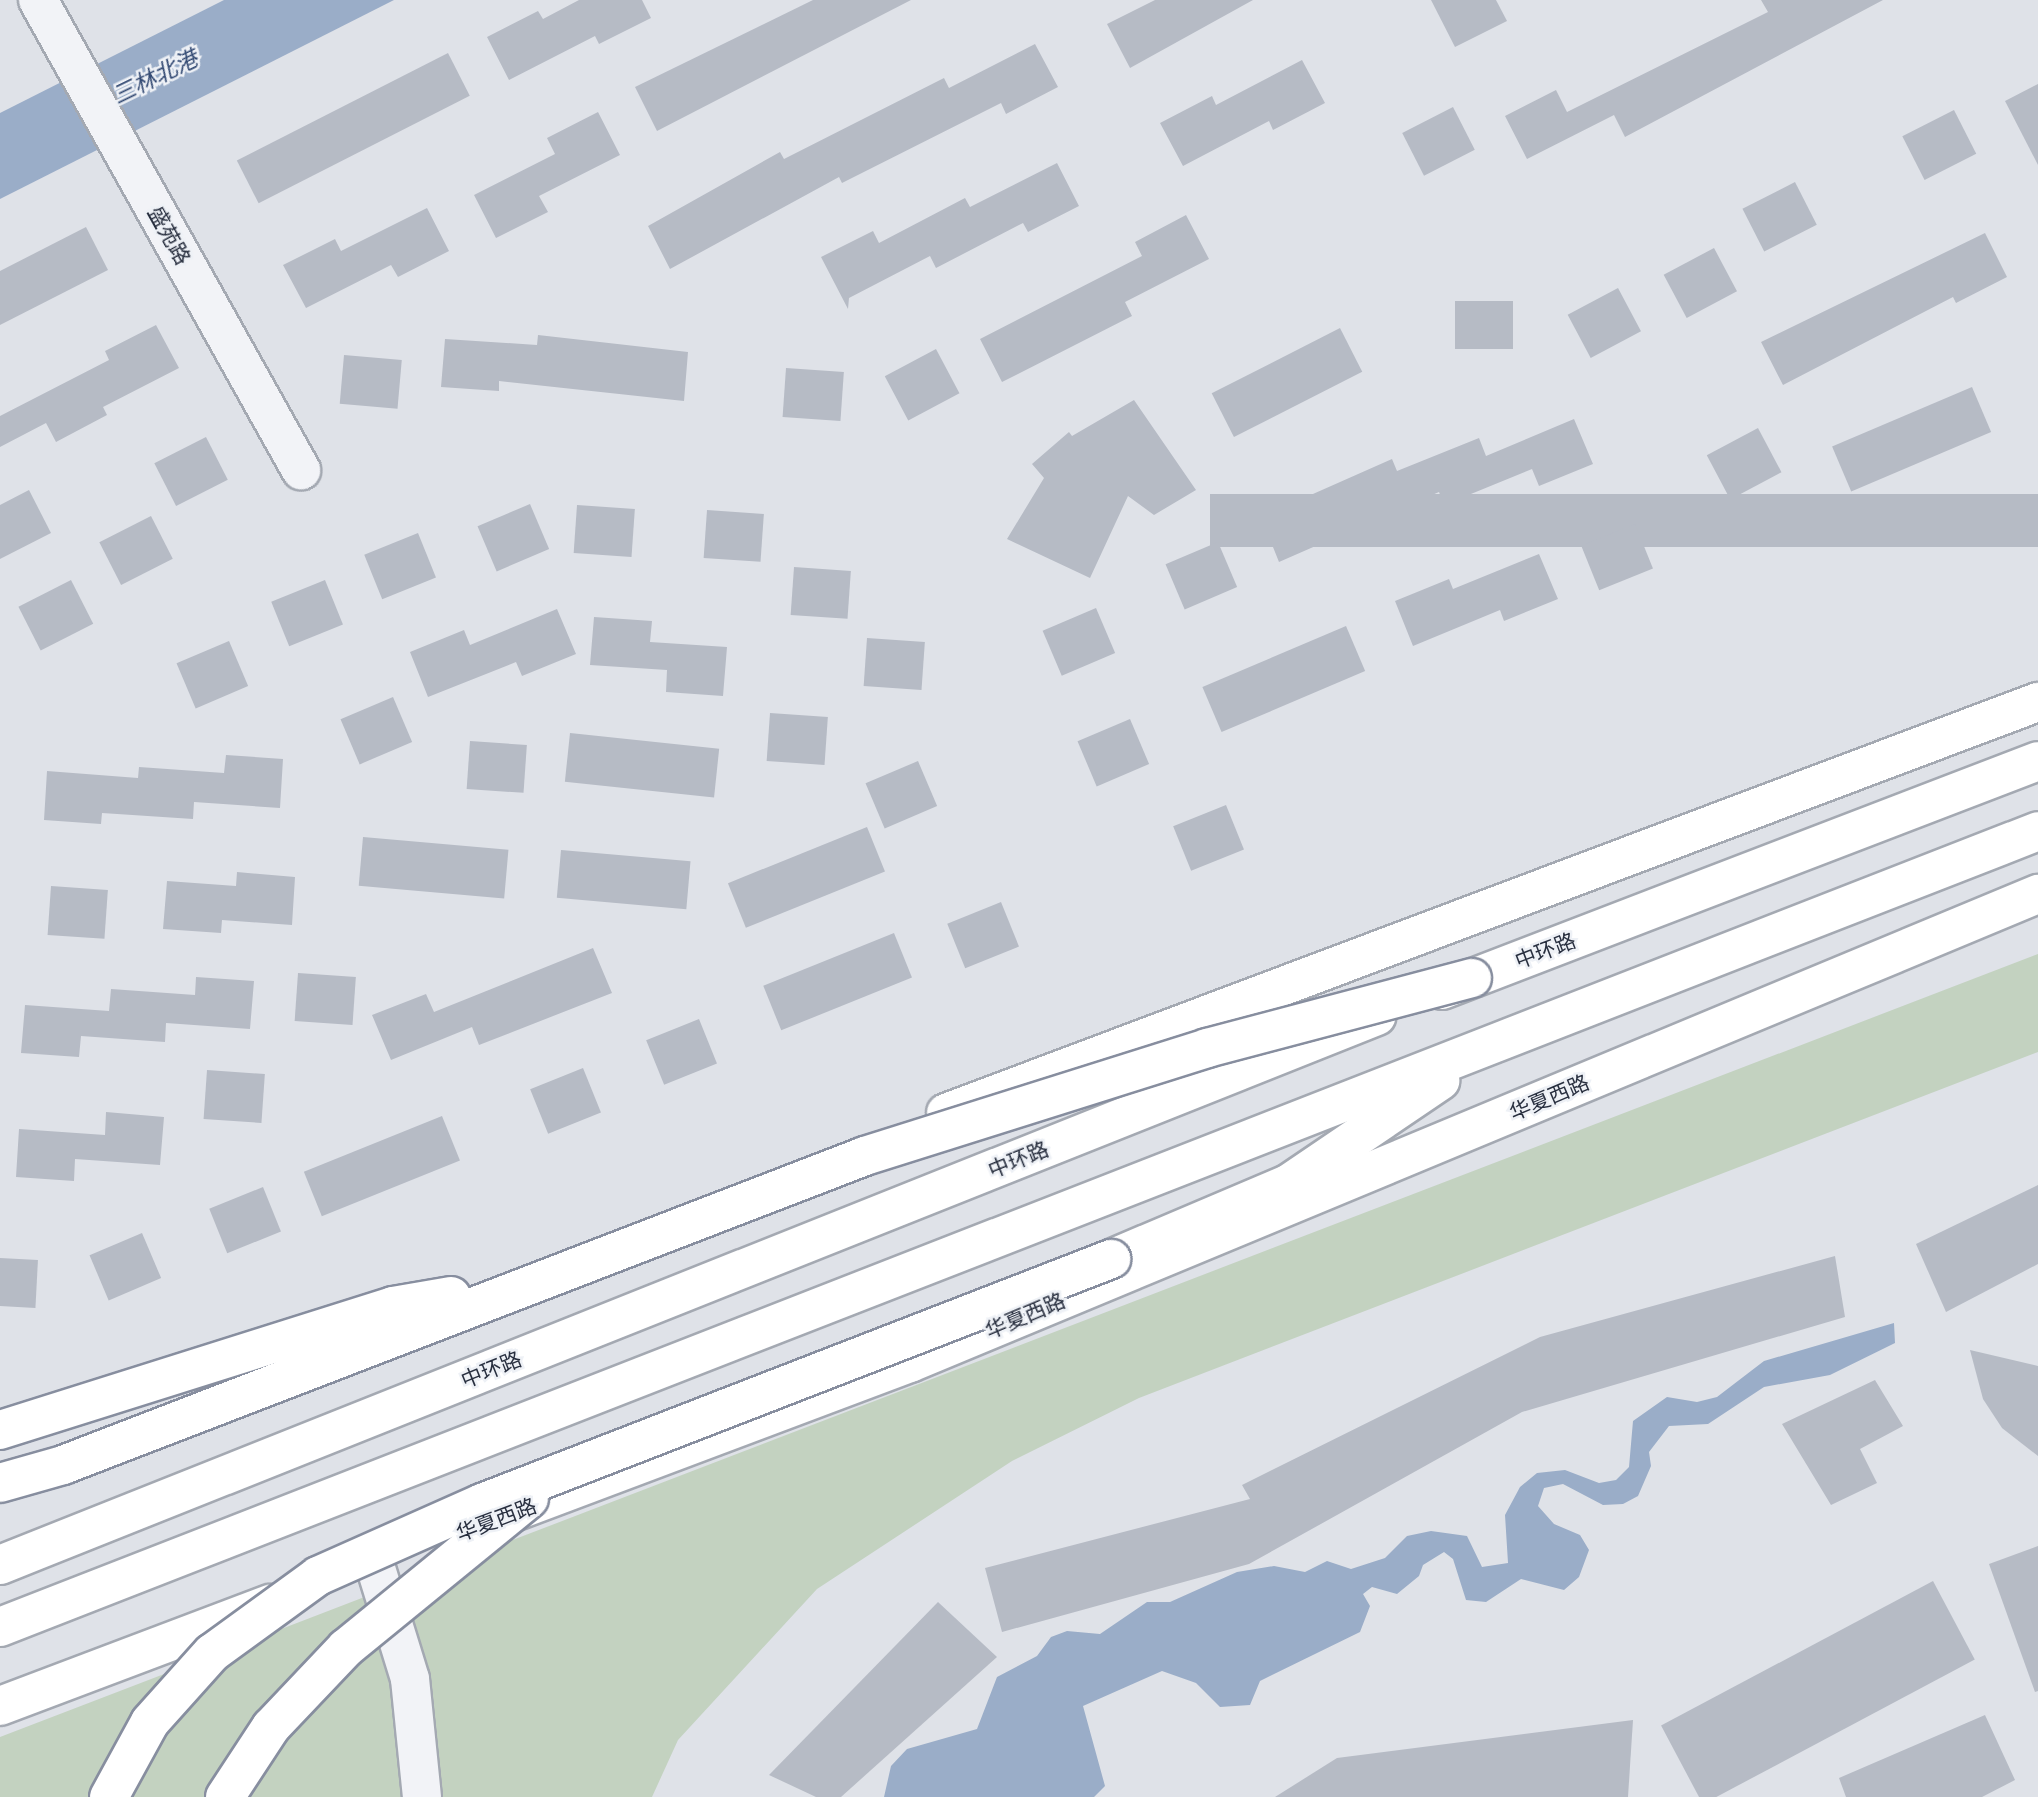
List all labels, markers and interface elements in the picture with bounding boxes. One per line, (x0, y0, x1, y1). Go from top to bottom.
water label: 三林北港 (108, 44, 202, 110)
street label: 盛苑路 (144, 201, 196, 269)
street label: 中环路 (1511, 927, 1579, 973)
street label: 华夏西路 (1505, 1069, 1593, 1125)
street label: 中环路 (984, 1136, 1052, 1182)
street label: 华夏西路 (981, 1287, 1069, 1343)
street label: 中环路 (457, 1346, 525, 1392)
street label: 华夏西路 (452, 1492, 540, 1546)

